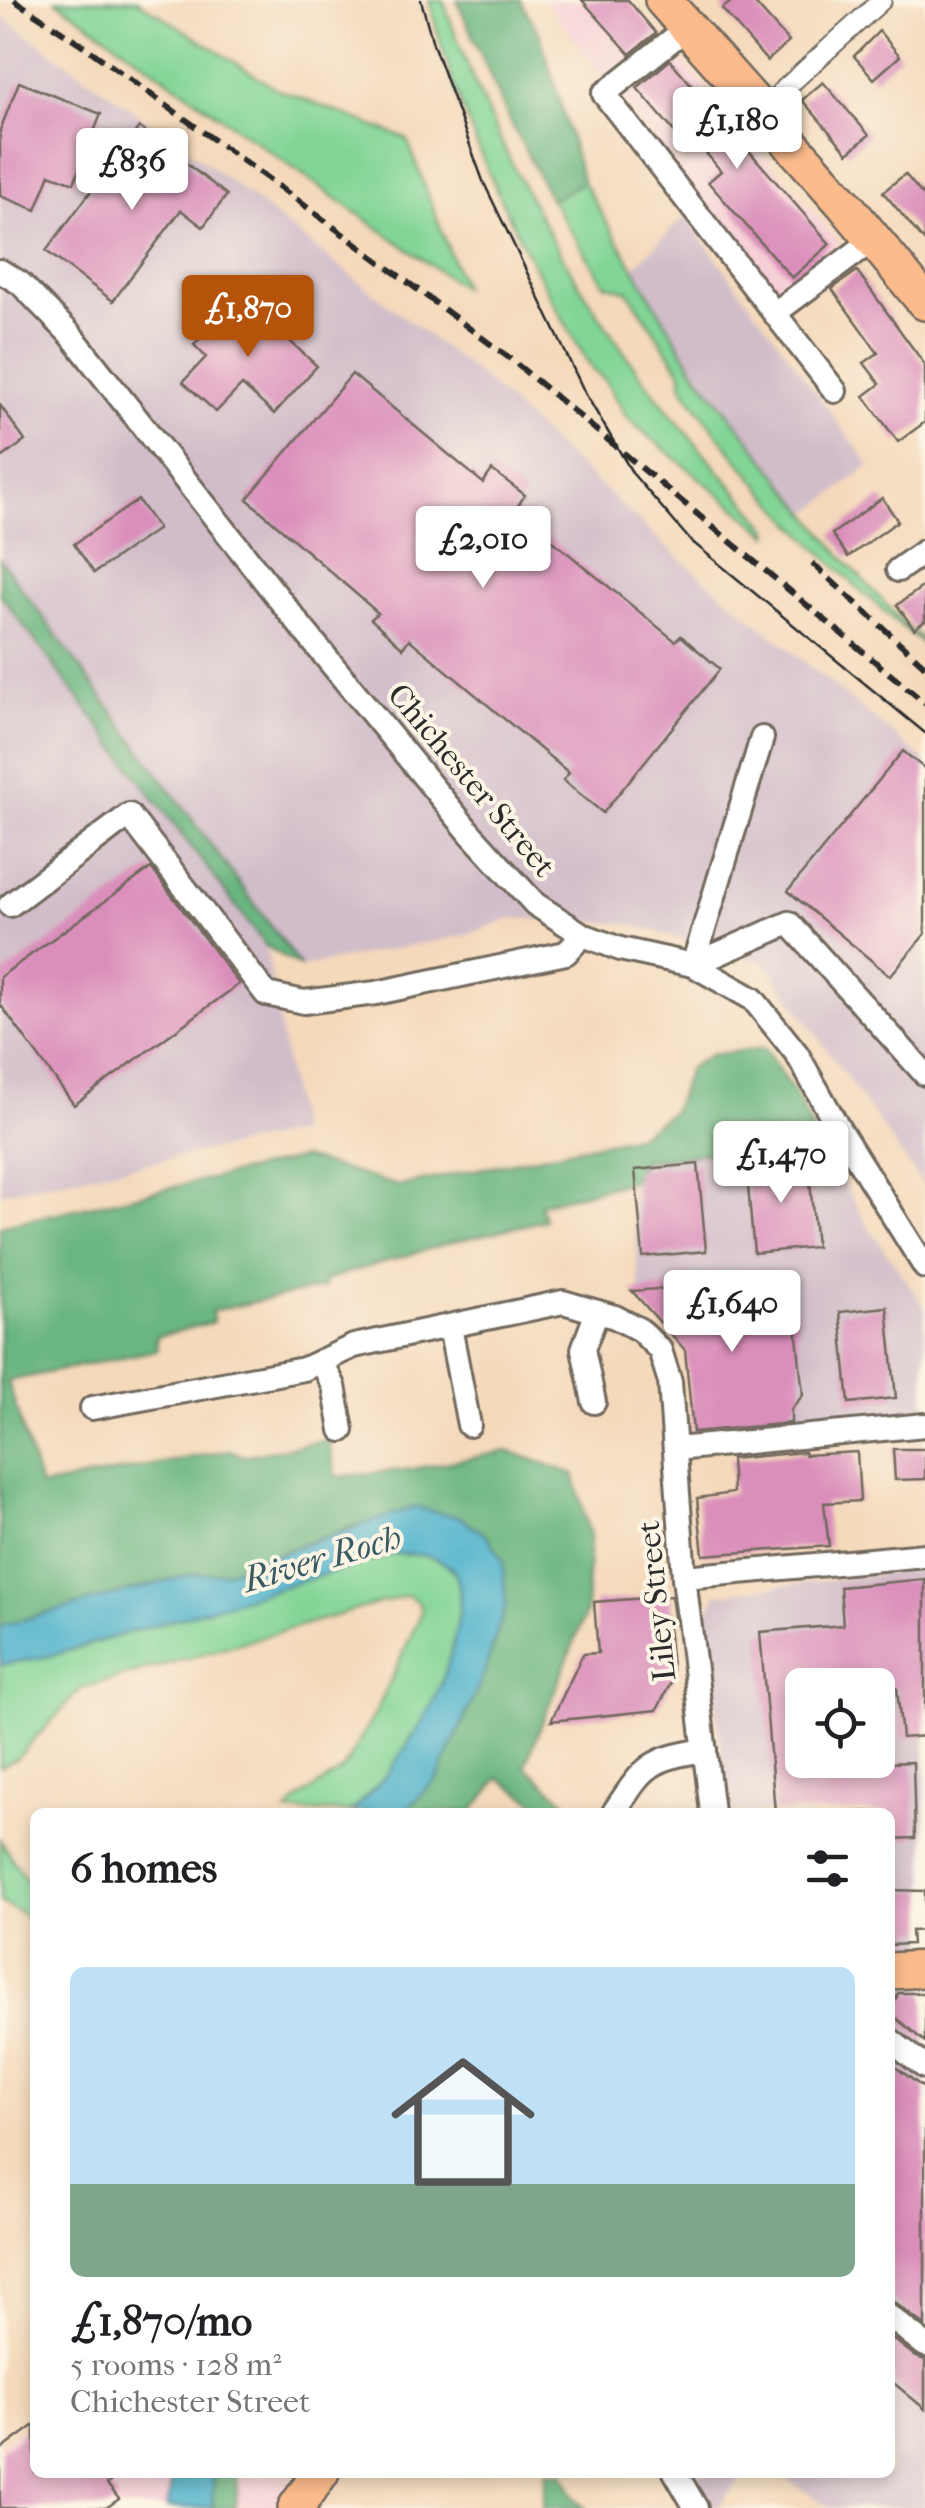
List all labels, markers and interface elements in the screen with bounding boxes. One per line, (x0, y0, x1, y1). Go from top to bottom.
pin: £1,180 (656, 87, 818, 172)
text: £1,180 (695, 101, 779, 138)
pin: £836 (73, 128, 191, 213)
text: £836 (98, 142, 166, 179)
pin: £1,870 (167, 275, 329, 360)
text: £1,870 (204, 289, 292, 326)
pin: £2,010 (402, 506, 564, 591)
text: £2,010 (438, 520, 528, 557)
street label: Chichester Street (380, 676, 563, 885)
pin: £1,470 (700, 1121, 862, 1206)
text: £1,470 (735, 1135, 827, 1172)
pin: £1,640 (651, 1270, 813, 1355)
text: £1,640 (686, 1284, 778, 1321)
water label: River Roch (236, 1516, 406, 1601)
street label: Liley Street (630, 1518, 683, 1683)
map controls (785, 1668, 895, 1778)
button: locate (785, 1668, 895, 1778)
icon: filters (800, 1841, 855, 1896)
text: 6 homes (70, 1844, 217, 1893)
icon: home (373, 2032, 553, 2212)
text: £1,870/mo (70, 2297, 252, 2346)
text: 5 rooms · 128 m² (70, 2346, 281, 2383)
text: Chichester Street (70, 2383, 310, 2420)

